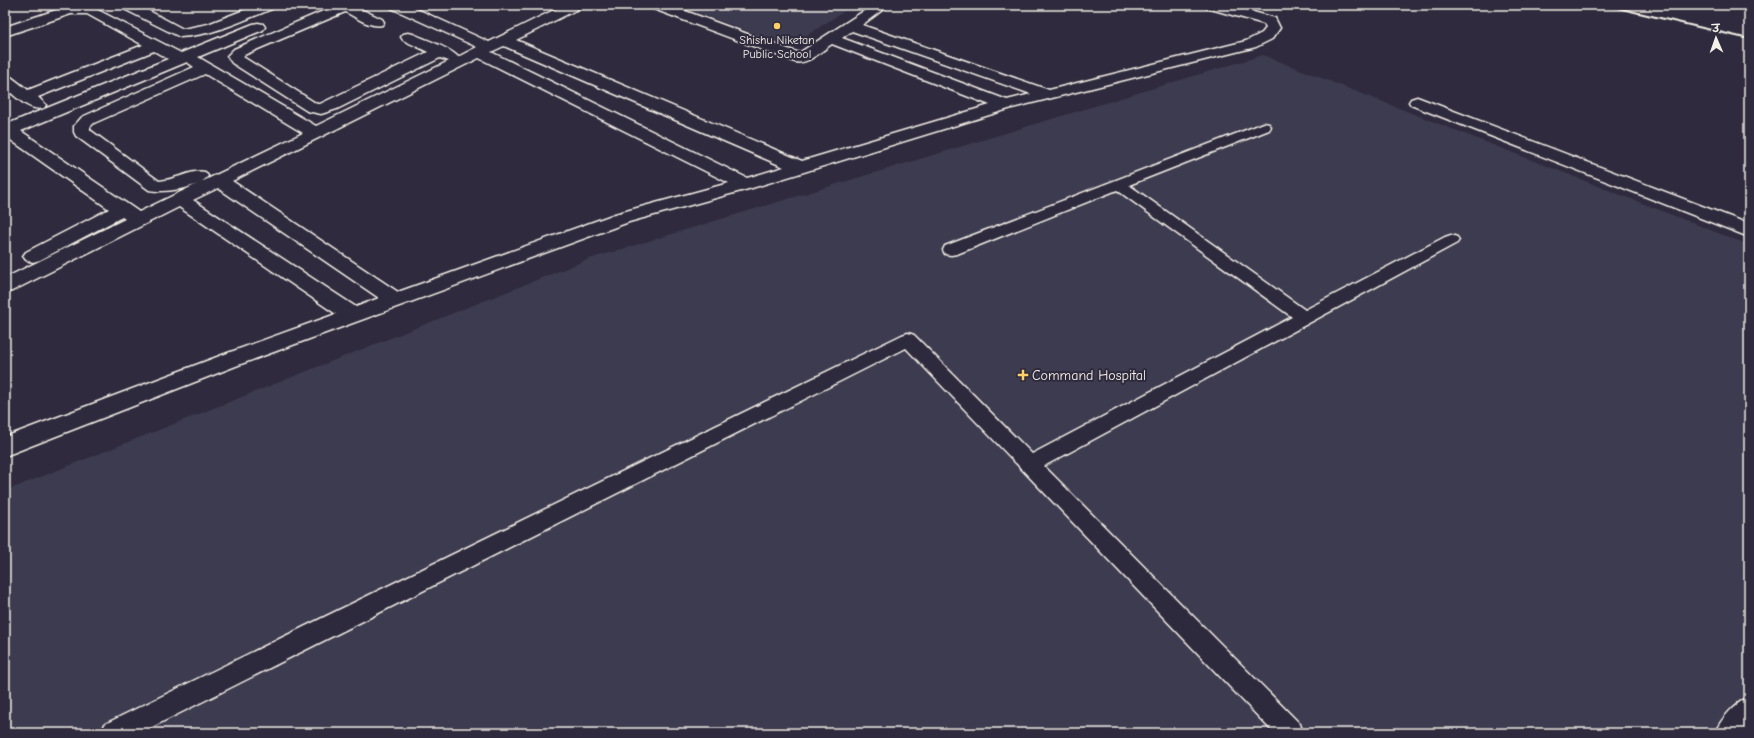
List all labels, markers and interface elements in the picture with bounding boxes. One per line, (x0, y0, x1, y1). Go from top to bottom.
north arrow (1696, 18, 1736, 58)
marker: Shishu Niketan Public School (772, 21, 782, 31)
text: उ (1711, 22, 1721, 35)
place label: Shishu Niketan Public School (739, 33, 815, 61)
place label: Command Hospital (1032, 367, 1146, 384)
marker: Command Hospital (1017, 369, 1029, 381)

